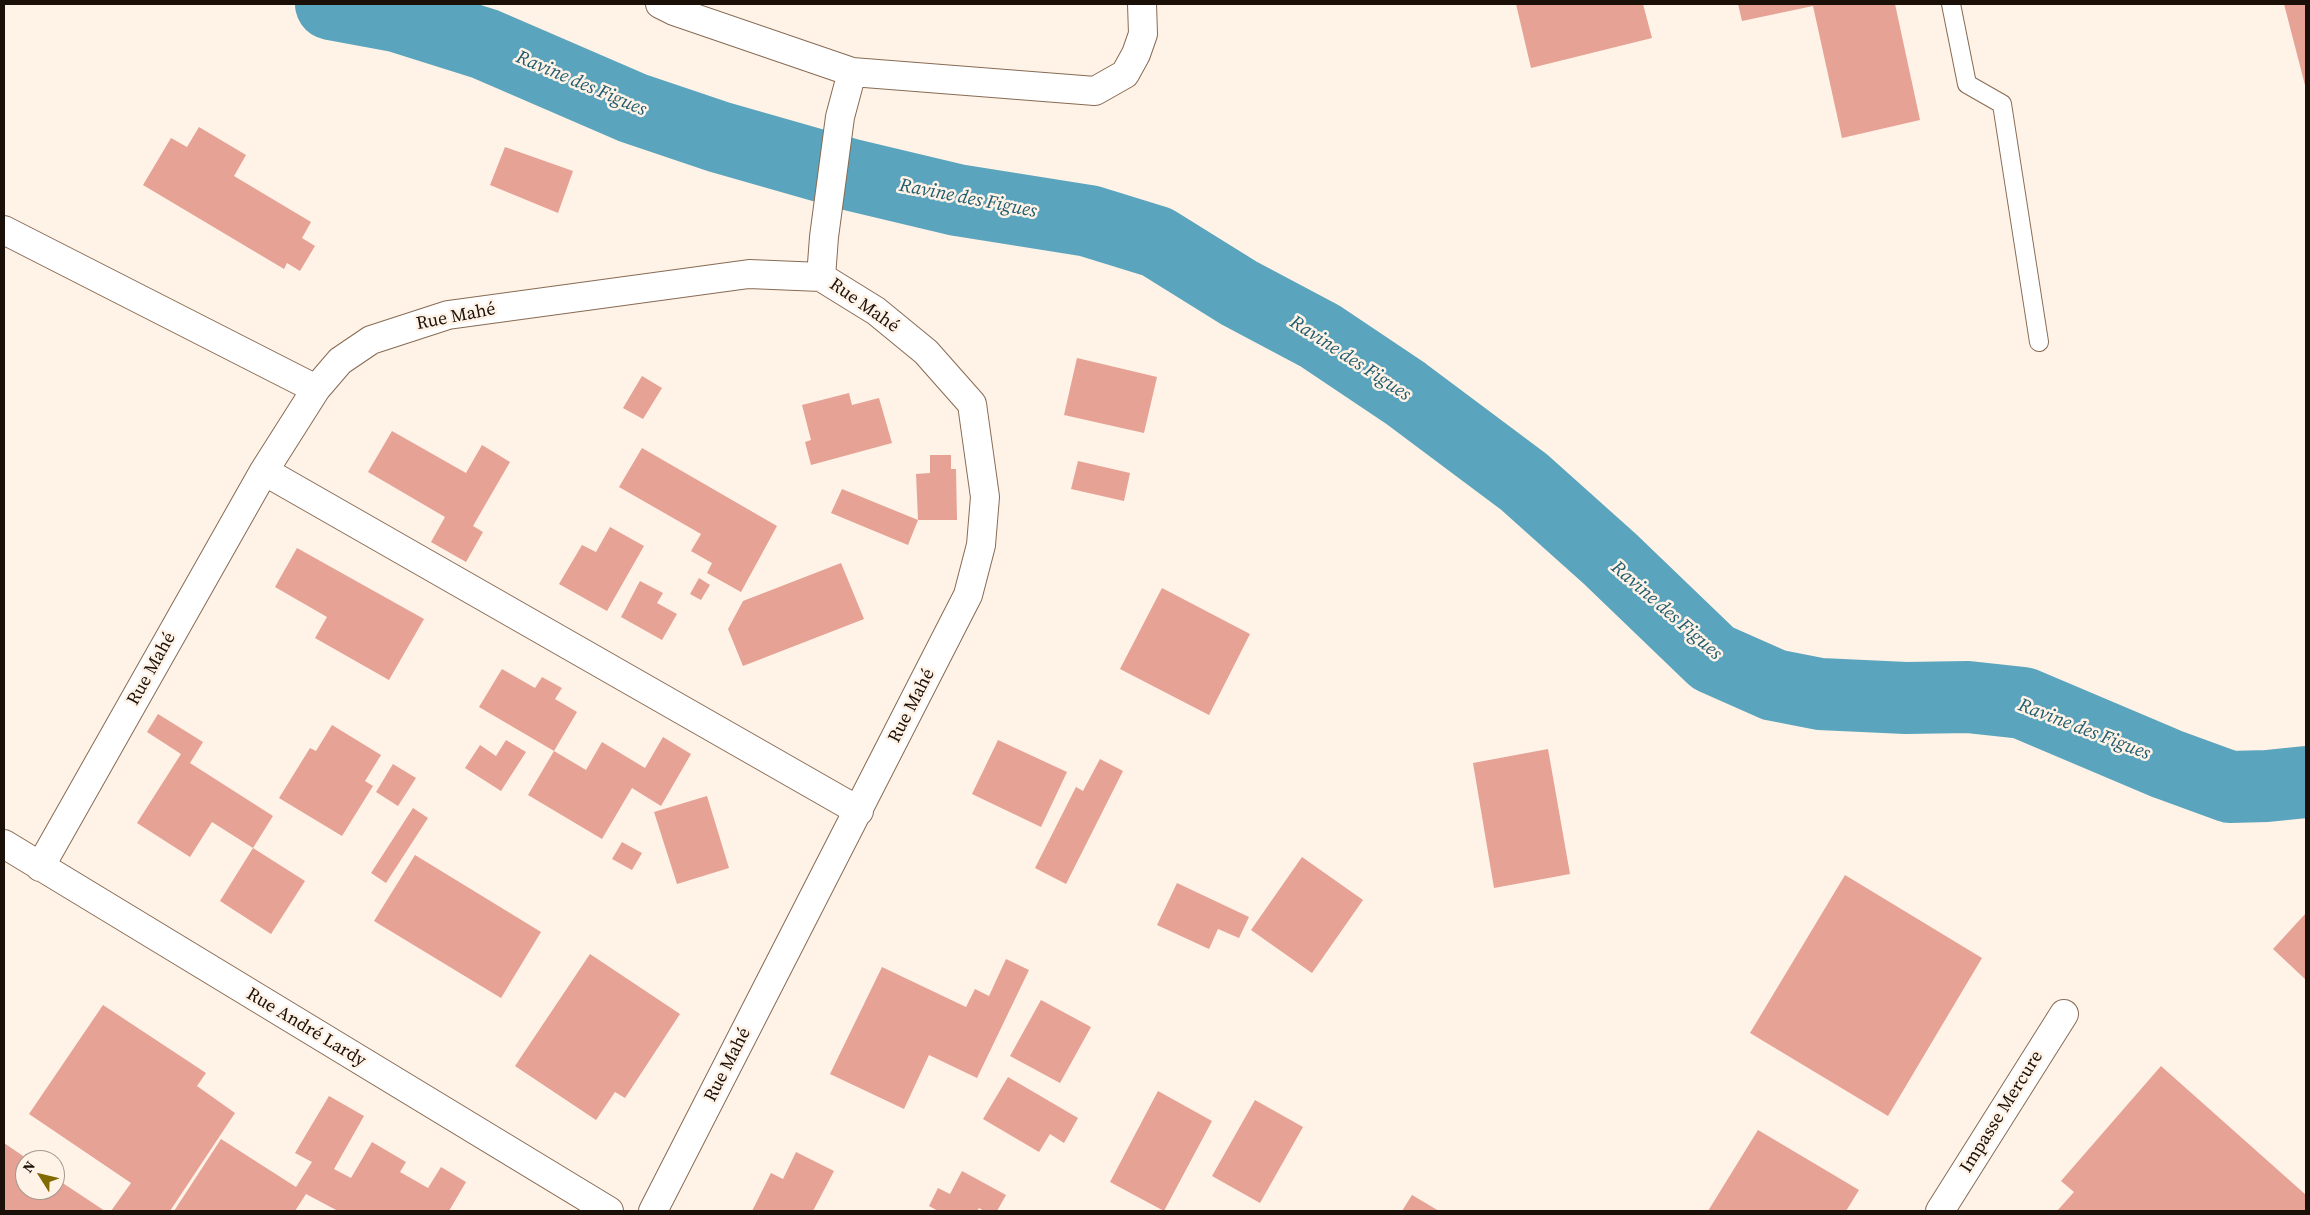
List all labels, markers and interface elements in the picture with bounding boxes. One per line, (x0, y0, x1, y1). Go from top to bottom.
water label: Ravine des Figues (512, 46, 650, 122)
water label: Ravine des Figues (897, 175, 1039, 223)
street label: Rue Mahé (825, 274, 903, 338)
street label: Rue Mahé (415, 299, 497, 335)
water label: Ravine des Figues (1285, 311, 1415, 407)
water label: Ravine des Figues (1606, 557, 1726, 665)
street label: Rue Mahé (123, 629, 181, 709)
street label: Rue Mahé (884, 665, 940, 747)
water label: Ravine des Figues (2015, 694, 2153, 766)
street label: Rue André Lardy (242, 984, 370, 1072)
street label: Rue Mahé (700, 1024, 756, 1106)
street label: Impasse Mercure (1956, 1047, 2048, 1177)
north arrow (15, 1150, 65, 1200)
text: N (18, 1157, 40, 1177)

